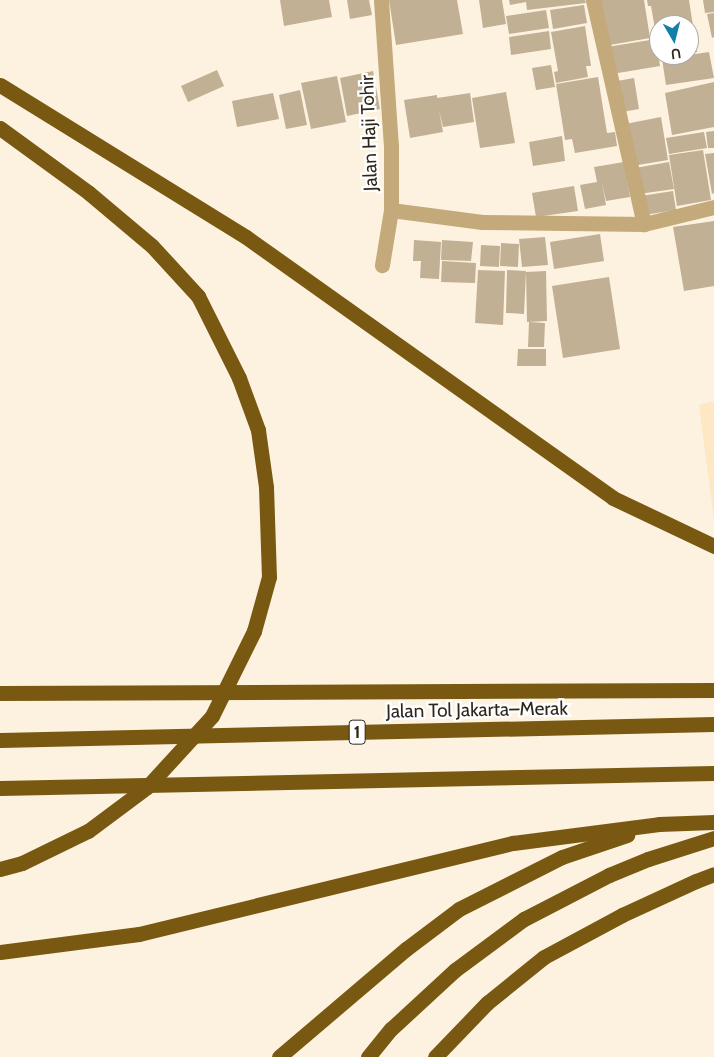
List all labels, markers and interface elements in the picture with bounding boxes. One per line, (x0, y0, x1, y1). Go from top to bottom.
north arrow (649, 15, 699, 65)
text: U (670, 44, 682, 63)
street label: Jalan Haji Tohir (356, 74, 382, 192)
street label: Jalan Tol Jakarta–Merak (386, 697, 568, 723)
road number: 1 (348, 716, 366, 748)

